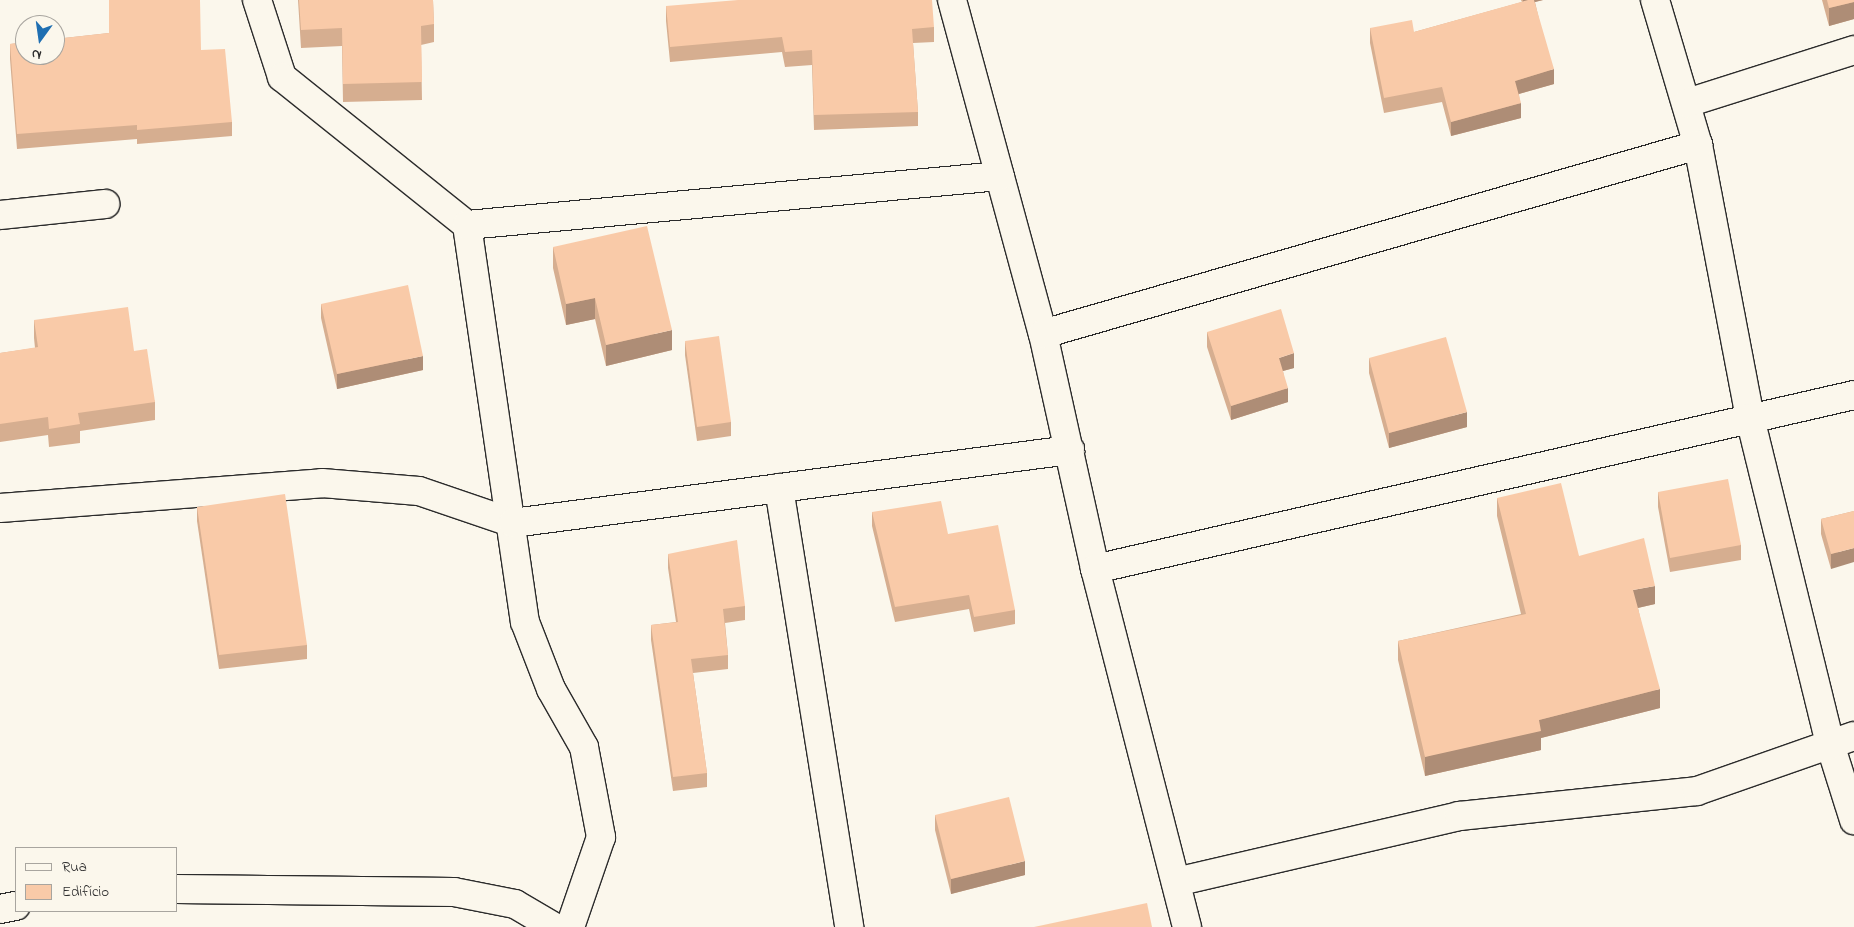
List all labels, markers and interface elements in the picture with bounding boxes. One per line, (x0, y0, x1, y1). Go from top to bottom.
north arrow (15, 15, 65, 65)
text: N (29, 43, 44, 65)
legend (15, 847, 178, 912)
text: Rua (62, 856, 87, 878)
text: Edifício (62, 881, 109, 903)

